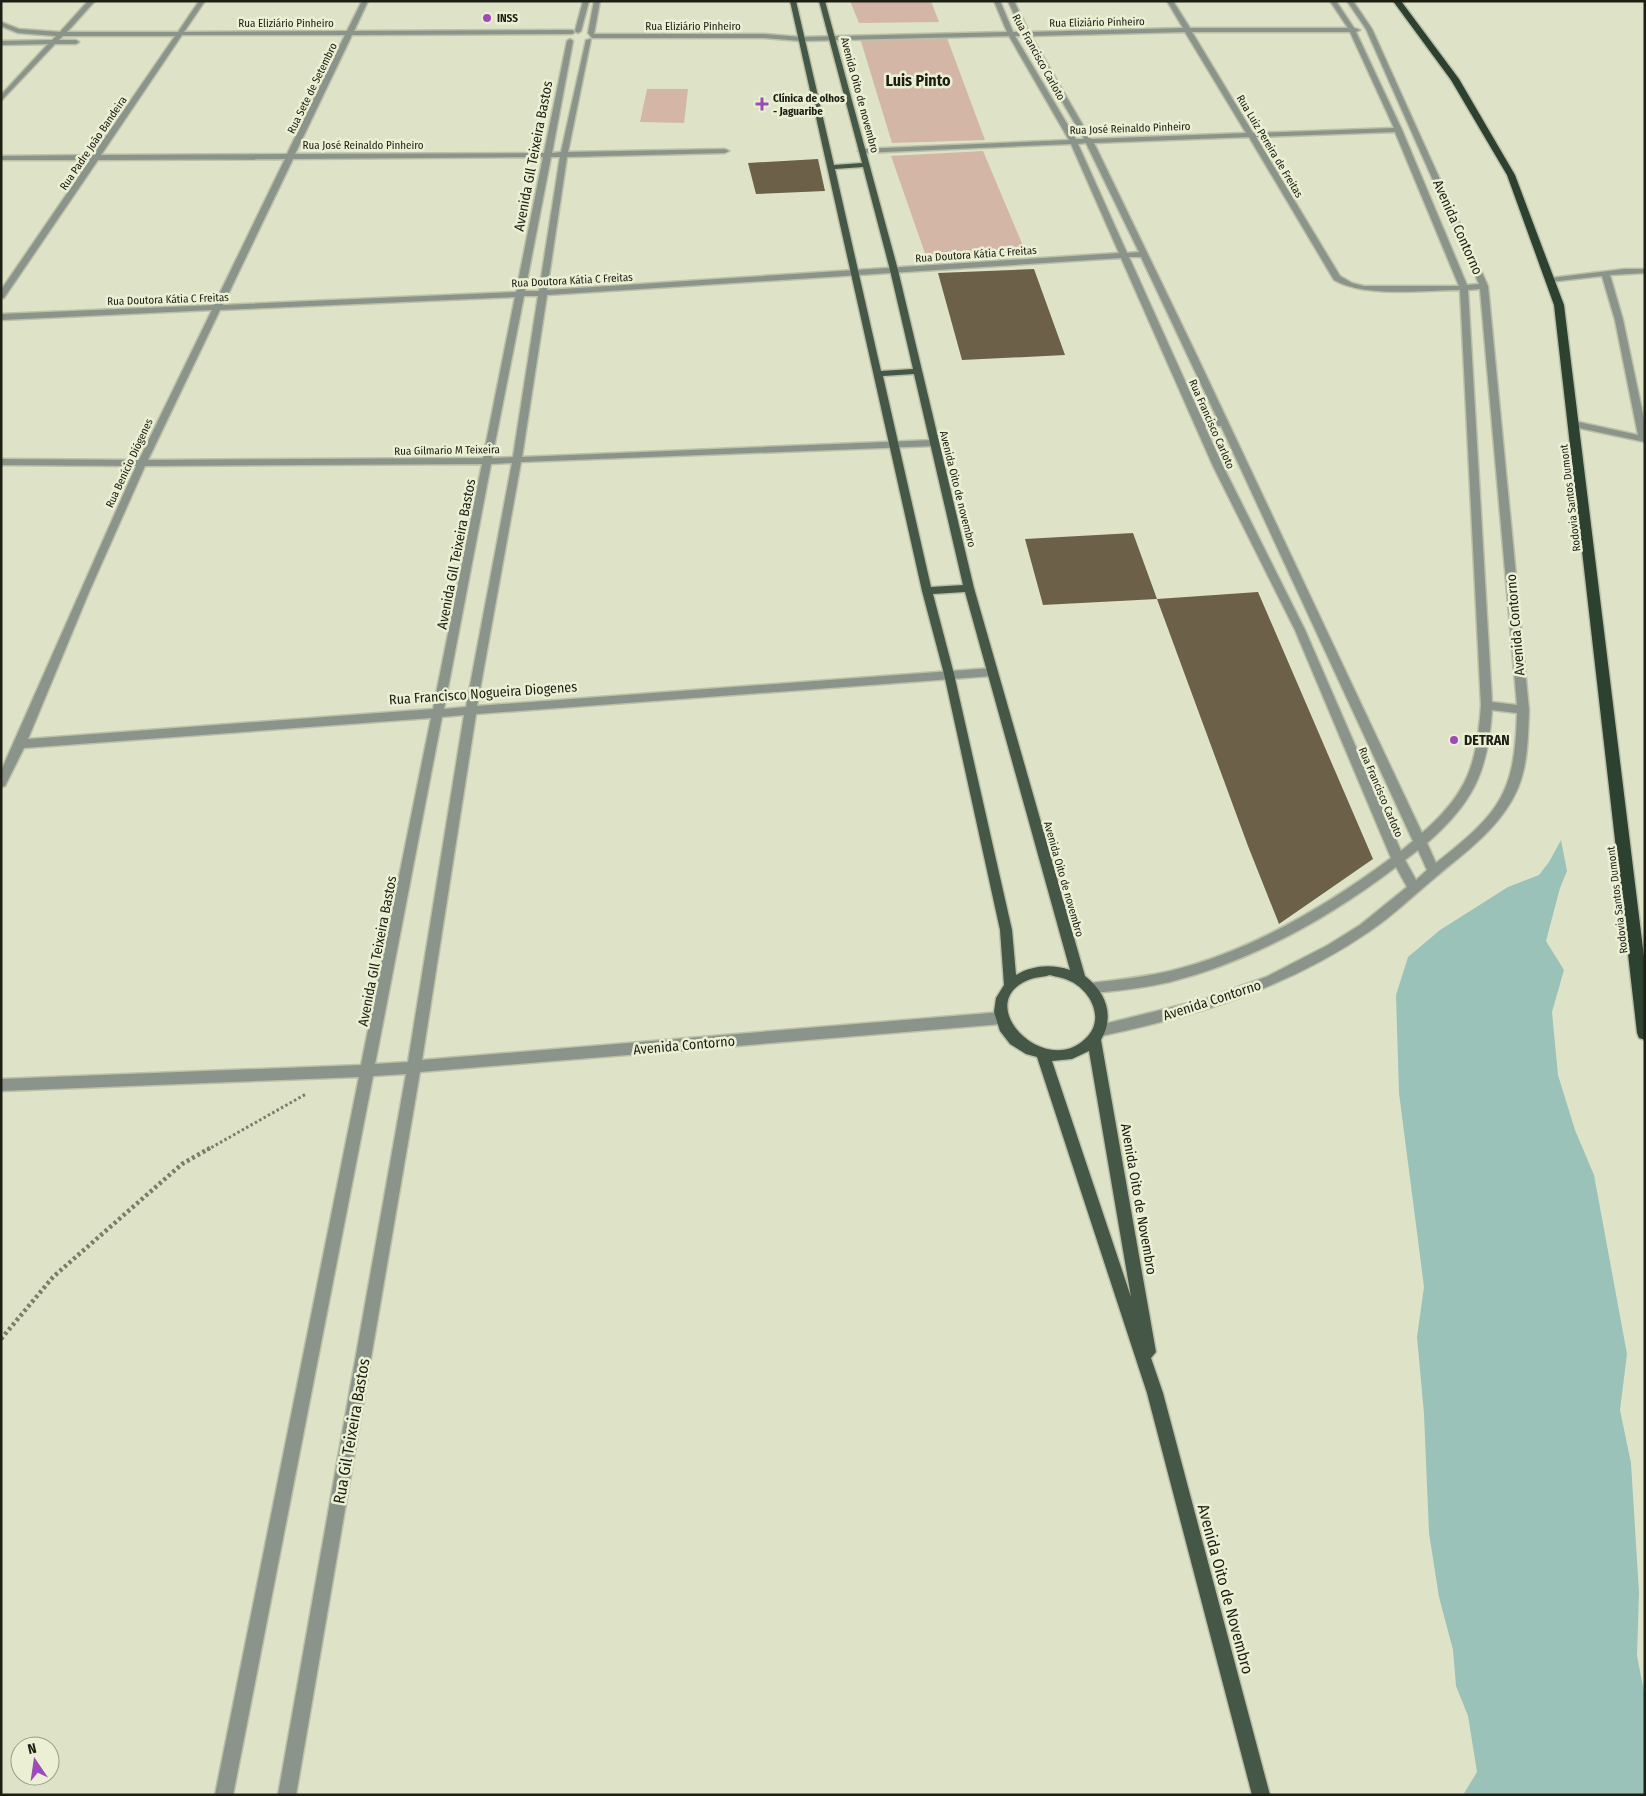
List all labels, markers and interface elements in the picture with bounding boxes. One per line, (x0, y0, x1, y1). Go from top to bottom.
marker: INSS (481, 12, 493, 24)
place label: INSS (497, 12, 518, 25)
street label: Rua Francisco Carloto (1009, 12, 1068, 103)
street label: Rua Eliziário Pinheiro (1049, 15, 1145, 30)
street label: Rua Eliziário Pinheiro (238, 17, 334, 30)
street label: Rua Eliziário Pinheiro (645, 20, 741, 33)
street label: Avenida Oito de novembro (838, 36, 881, 155)
street label: Rua Sete de Setembro (285, 41, 340, 136)
district label: Luis Pinto (885, 71, 951, 90)
street label: Avenida GIl Teixeira Bastos (511, 79, 556, 233)
place label: Clínica de olhos - Jaguaribe (773, 92, 845, 118)
street label: Rua Luiz Pereira de Freitas (1234, 93, 1306, 200)
street label: Rua Padre João Bandeira (57, 94, 130, 193)
marker: Clínica de olhos - Jaguaribe (755, 97, 769, 111)
street label: Rua José Reinaldo Pinheiro (1069, 120, 1191, 137)
street label: Rua José Reinaldo Pinheiro (302, 139, 424, 152)
street label: Avenida Contorno (1429, 177, 1486, 277)
street label: Rua Doutora Kátia C Freitas (915, 244, 1037, 265)
street label: Rua Doutora Kátia C Freitas (511, 271, 633, 290)
street label: Rua Doutora Kátia C Freitas (107, 291, 229, 308)
street label: Rua Francisco Carloto (1186, 378, 1237, 471)
street label: Rua Benício Diógenes (103, 416, 156, 510)
street label: Avenida Oito de novembro (937, 430, 978, 549)
street label: Rua Gilmario M Teixeira (394, 443, 500, 458)
street label: Rodovia Santos Dumont (1557, 443, 1584, 552)
street label: Avenida GIl Teixeira Bastos (434, 477, 479, 631)
street label: Avenida Contorno (1503, 573, 1528, 676)
street label: Rua Francisco Nogueira Diogenes (388, 678, 578, 709)
place label: DETRAN (1464, 732, 1510, 749)
marker: DETRAN (1448, 734, 1460, 746)
street label: Rua Francisco Carloto (1356, 745, 1405, 839)
street label: Avenida Oito de novembro (1041, 820, 1086, 938)
street label: Rodovia Santos Dumont (1604, 845, 1631, 954)
street label: Avenida GIl Teixeira Bastos (355, 874, 400, 1028)
street label: Avenida Contorno (1161, 977, 1263, 1024)
street label: Avenida Contorno (633, 1033, 736, 1058)
street label: Avenida Oito de Novembro (1117, 1122, 1160, 1276)
street label: Rua Gil Teixeira Bastos (329, 1357, 374, 1505)
street label: Avenida Oito de Novembro (1194, 1502, 1257, 1676)
north arrow (10, 1736, 60, 1786)
text: N (26, 1740, 38, 1758)

